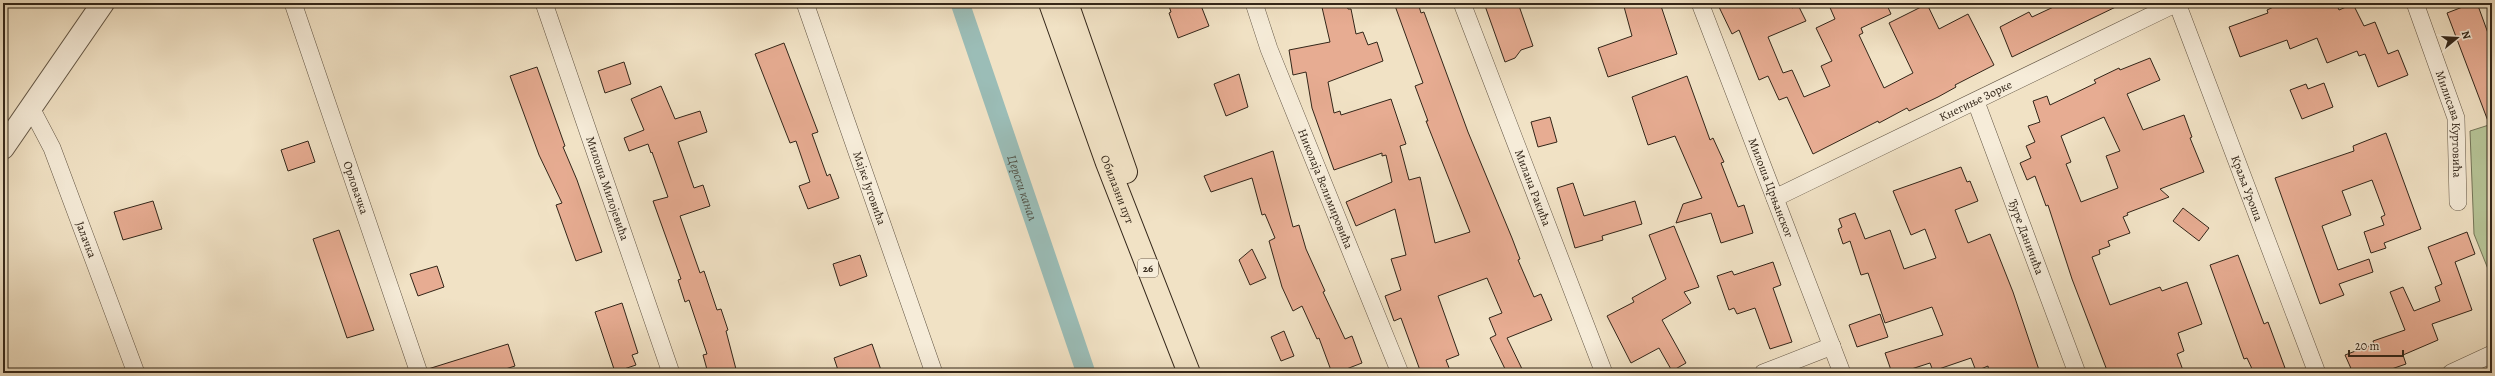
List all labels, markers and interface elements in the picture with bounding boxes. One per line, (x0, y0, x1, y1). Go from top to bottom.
north arrow (2437, 18, 2477, 58)
text: N (2458, 29, 2474, 41)
street label: Милисава Куртовића (2432, 68, 2465, 178)
street label: Кнегиње Зорке (1937, 76, 2015, 125)
street label: Николаја Велимировића (1294, 126, 1357, 252)
street label: Милоша Милојевића (582, 134, 633, 243)
street label: Милоша Црњанског (1745, 136, 1797, 240)
street label: Милана Ракића (1511, 147, 1555, 229)
street label: Мајке Југовића (849, 149, 890, 228)
water label: Церски канал (1003, 153, 1042, 224)
street label: Обилазни пут (1097, 153, 1138, 226)
street label: Краља Уроша (2227, 153, 2267, 224)
street label: Орловачка (339, 159, 372, 217)
street label: Ђуре Даничића (2005, 197, 2048, 277)
street label: Јалачка (72, 219, 101, 261)
road number: 26 (1138, 259, 1158, 277)
scale bar (2349, 332, 2403, 358)
text: 20 m (2355, 338, 2379, 354)

